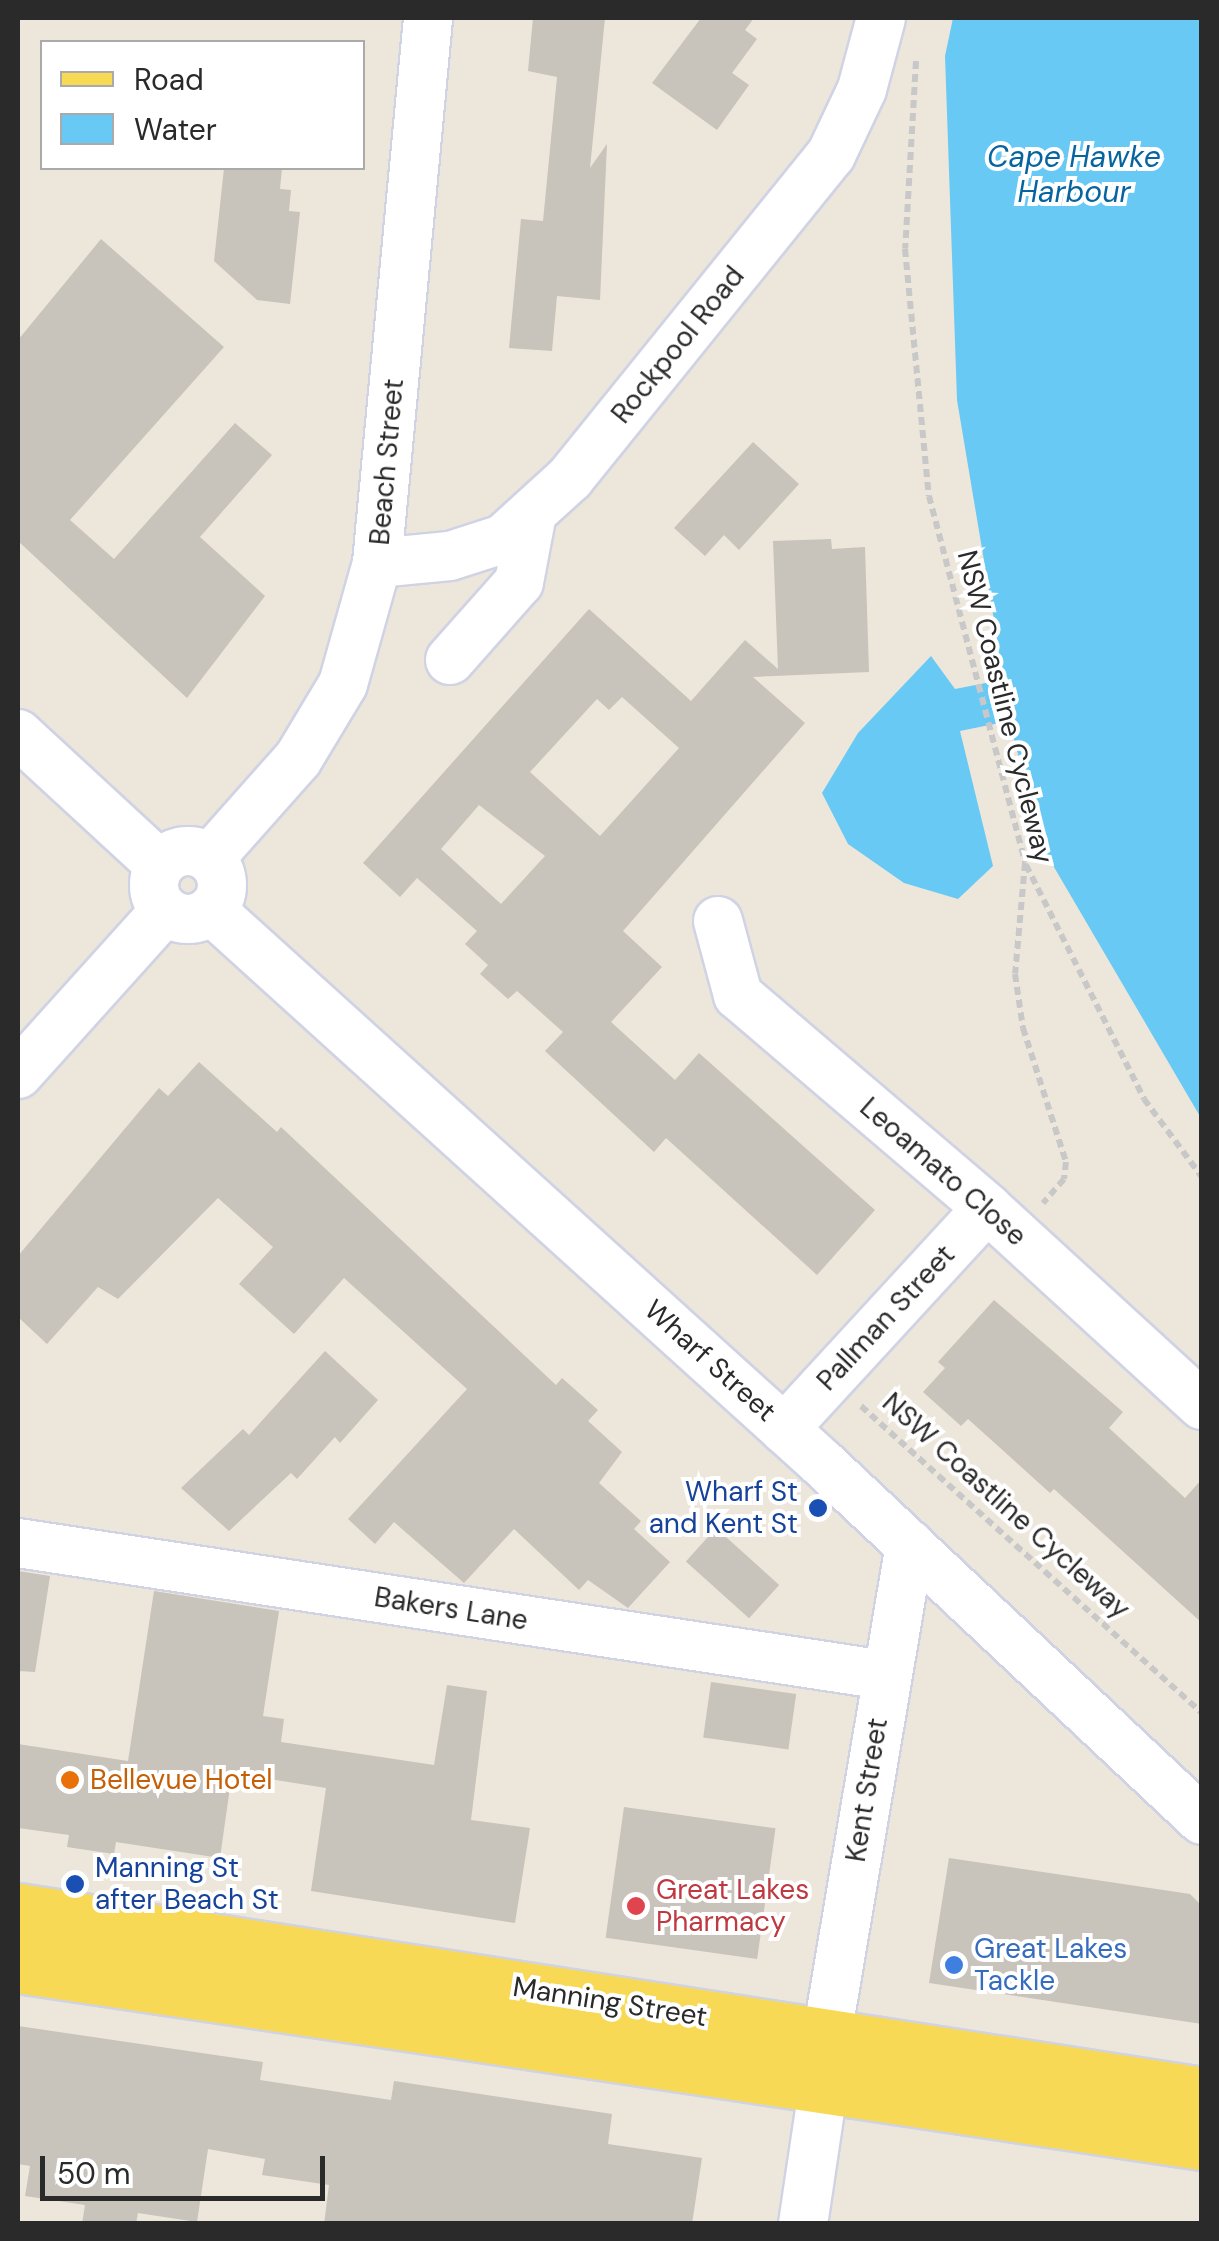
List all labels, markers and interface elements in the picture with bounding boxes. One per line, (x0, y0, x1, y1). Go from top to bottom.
legend (40, 40, 365, 170)
text: Road (134, 60, 204, 99)
text: Water (134, 110, 217, 149)
water label: Cape Hawke Harbour (987, 139, 1161, 210)
street label: Rockpool Road (604, 260, 752, 430)
street label: Beach Street (363, 377, 411, 547)
street label: NSW Coastline Cycleway (950, 547, 1060, 867)
street label: Leoamato Close (853, 1091, 1033, 1253)
street label: Pallman Street (810, 1238, 962, 1398)
street label: Wharf Street (637, 1293, 783, 1429)
street label: NSW Coastline Cycleway (875, 1386, 1137, 1626)
place label: Wharf St and Kent St (649, 1475, 798, 1541)
marker: Wharf St and Kent St (807, 1497, 829, 1519)
street label: Bakers Lane (372, 1580, 530, 1638)
street label: Kent Street (839, 1716, 895, 1864)
place label: Bellevue Hotel (90, 1763, 273, 1797)
marker: Bellevue Hotel (59, 1769, 81, 1791)
place label: Manning St after Beach St (95, 1851, 279, 1917)
marker: Manning St after Beach St (64, 1873, 86, 1895)
place label: Great Lakes Pharmacy (656, 1873, 809, 1939)
marker: Great Lakes Pharmacy (625, 1895, 647, 1917)
place label: Great Lakes Tackle (974, 1932, 1127, 1998)
marker: Great Lakes Tackle (943, 1954, 965, 1976)
street label: Manning Street (511, 1970, 709, 2034)
scale bar (45, 2136, 330, 2198)
text: 50 m (57, 2154, 131, 2193)

